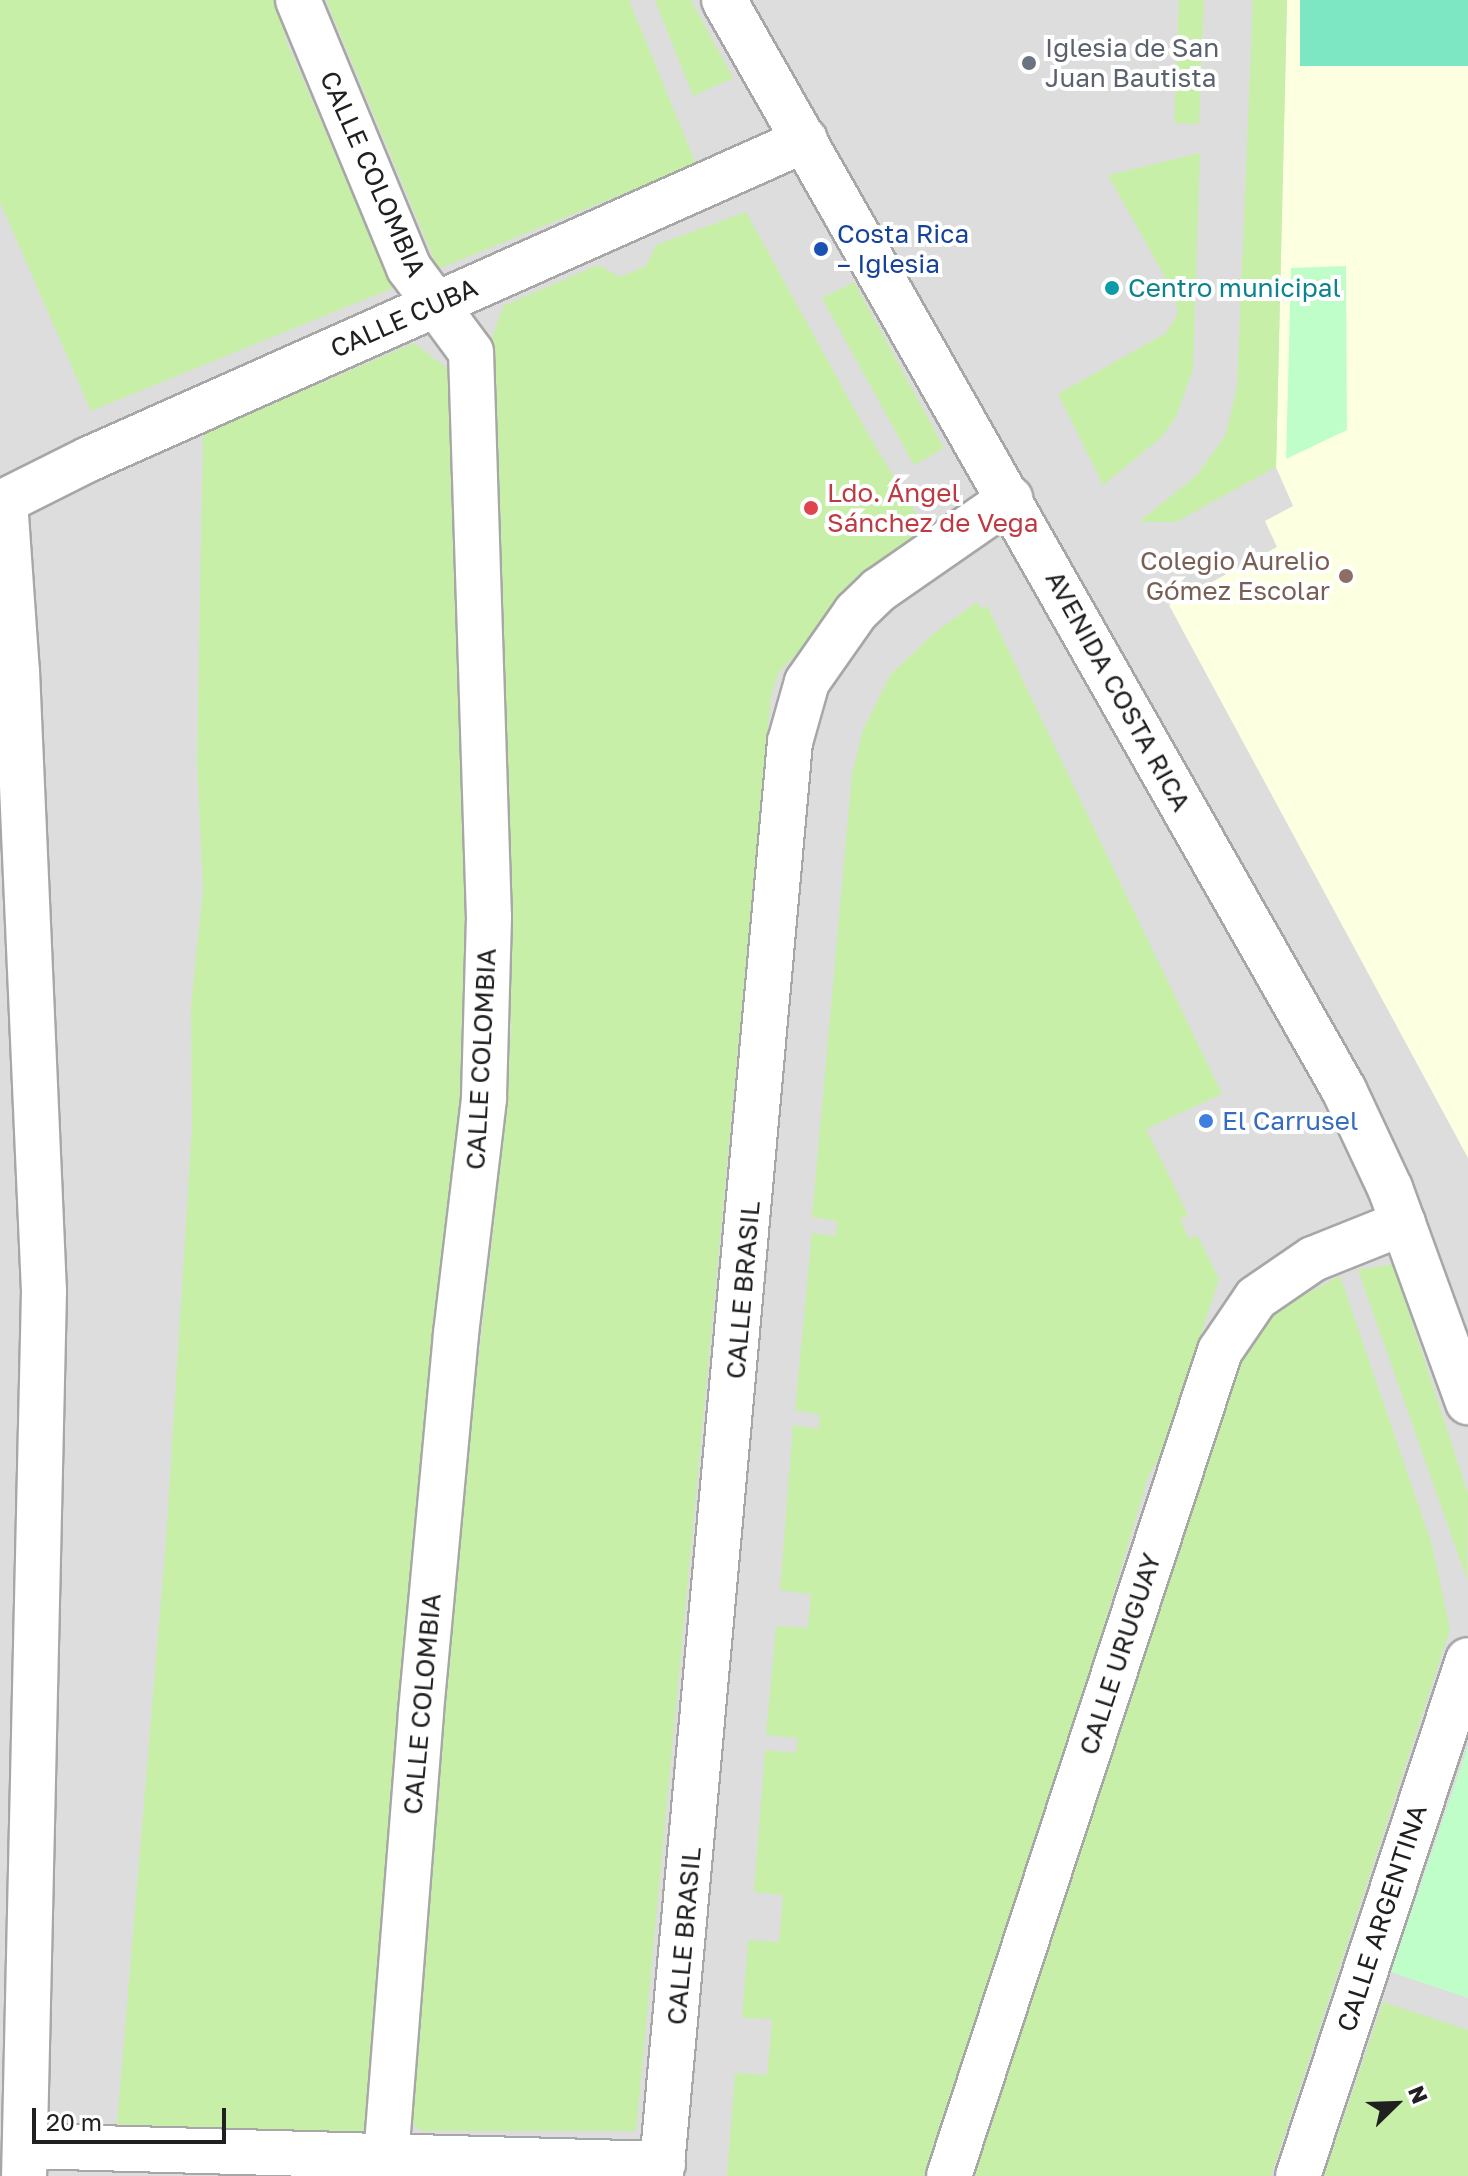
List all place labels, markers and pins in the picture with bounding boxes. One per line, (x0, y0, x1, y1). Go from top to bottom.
place label: Iglesia de San Juan Bautista (1045, 32, 1219, 94)
marker: Iglesia de San Juan Bautista (1020, 54, 1038, 72)
place label: Costa Rica – Iglesia (837, 218, 969, 280)
marker: Costa Rica – Iglesia (812, 240, 830, 258)
place label: Centro municipal (1128, 272, 1341, 304)
marker: Centro municipal (1103, 279, 1121, 297)
place label: Ldo. Ángel Sánchez de Vega (827, 477, 1039, 538)
marker: Ldo. Ángel Sánchez de Vega (802, 499, 820, 517)
place label: Colegio Aurelio Gómez Escolar (1140, 545, 1330, 606)
marker: Colegio Aurelio Gómez Escolar (1337, 567, 1355, 585)
place label: El Carrusel (1222, 1105, 1358, 1137)
marker: El Carrusel (1197, 1112, 1215, 1130)

